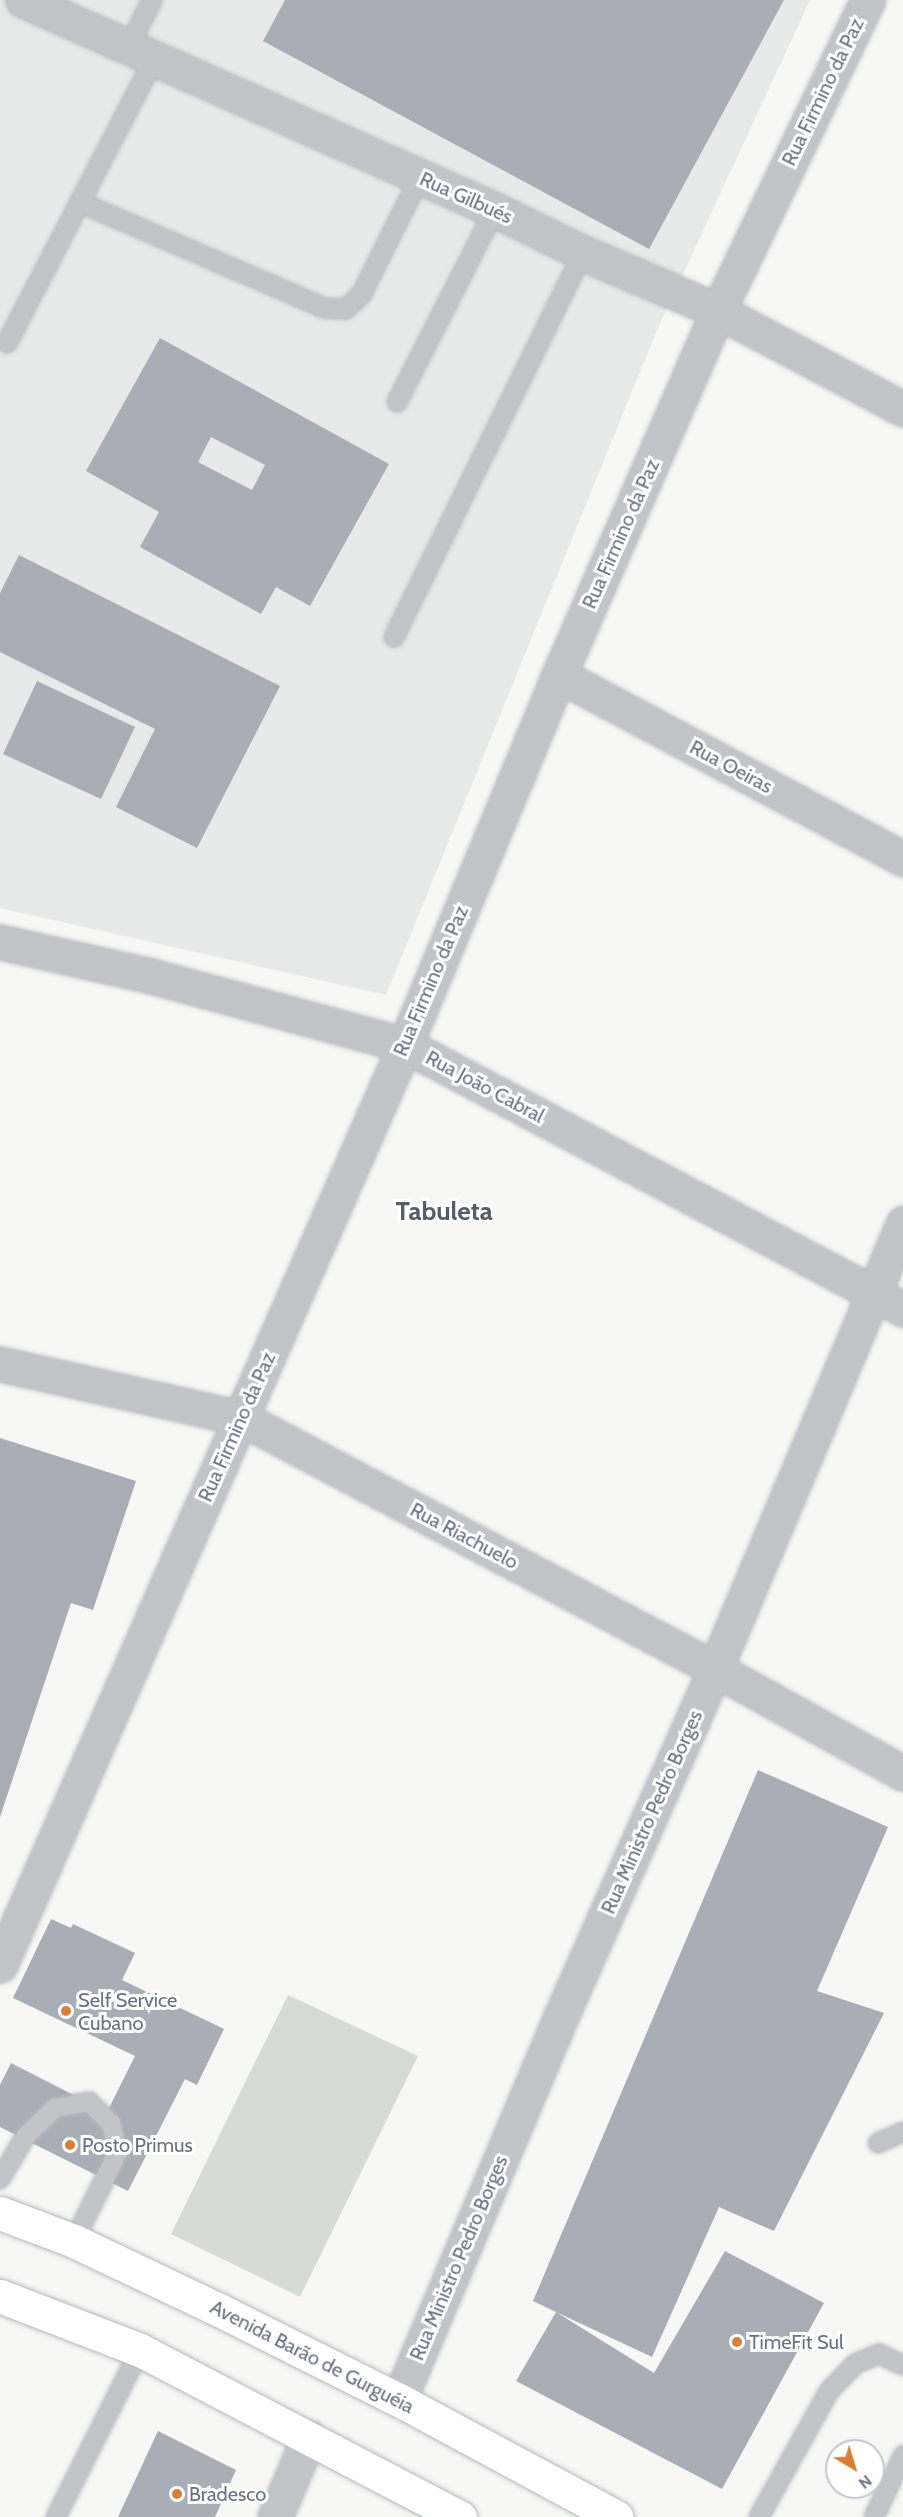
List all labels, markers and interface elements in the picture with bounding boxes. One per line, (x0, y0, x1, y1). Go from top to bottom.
street label: Rua Firmino da Paz (777, 14, 869, 170)
street label: Rua Gilbués (416, 167, 516, 229)
street label: Rua Firmino da Paz (577, 456, 665, 612)
street label: Rua Oeiras (686, 735, 776, 799)
street label: Rua Firmino da Paz (388, 902, 474, 1060)
street label: Rua João Cabral (422, 1046, 548, 1128)
district label: Tabuleta (395, 1196, 493, 1228)
street label: Rua Firmino da Paz (193, 1349, 281, 1505)
street label: Rua Riachuelo (406, 1498, 522, 1574)
street label: Rua Ministro Pedro Borges (596, 1706, 708, 1918)
place label: Self Service Cubano (78, 1988, 177, 2035)
marker: Self Service Cubano (59, 2004, 73, 2018)
place label: Posto Primus (82, 2133, 193, 2157)
marker: Posto Primus (63, 2138, 77, 2152)
street label: Rua Ministro Pedro Borges (405, 2152, 513, 2364)
street label: Avenida Barão de Gurguéia (206, 2295, 418, 2419)
place label: TimeFit Sul (749, 2330, 844, 2354)
marker: TimeFit Sul (730, 2335, 744, 2349)
north arrow (825, 2439, 885, 2499)
text: N (855, 2471, 875, 2493)
place label: Bradesco (189, 2482, 266, 2506)
marker: Bradesco (170, 2487, 184, 2501)

